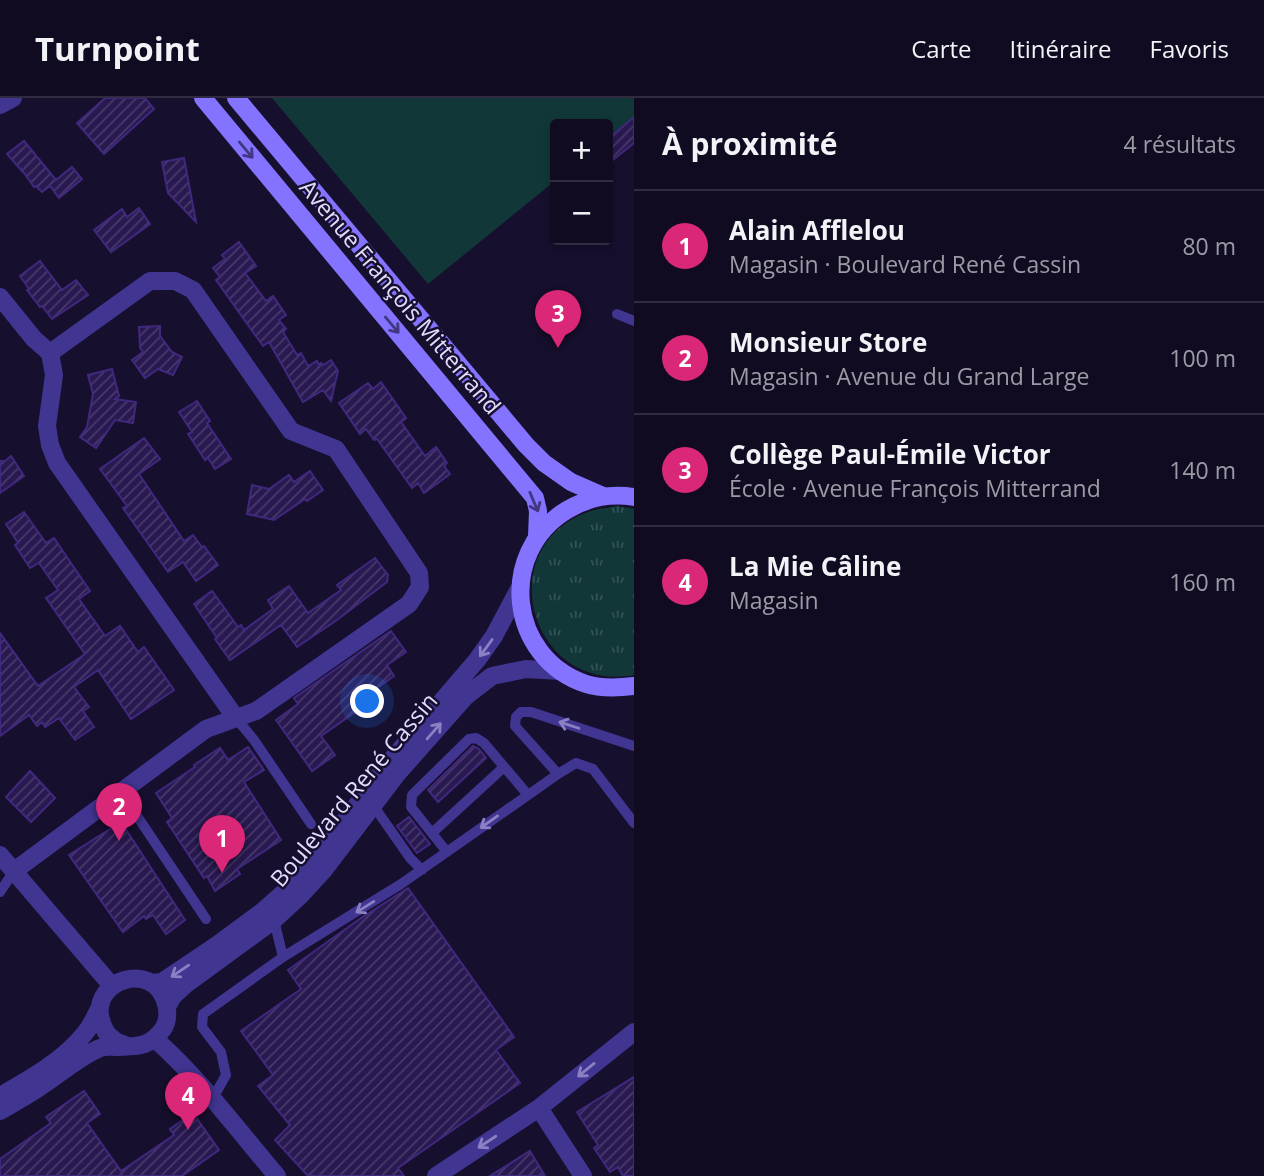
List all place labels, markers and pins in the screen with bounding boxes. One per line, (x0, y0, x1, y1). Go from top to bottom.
pin: 3 (535, 290, 581, 348)
pin: 2 (96, 783, 142, 841)
pin: 1 (199, 815, 245, 873)
pin: 4 (165, 1072, 211, 1130)

